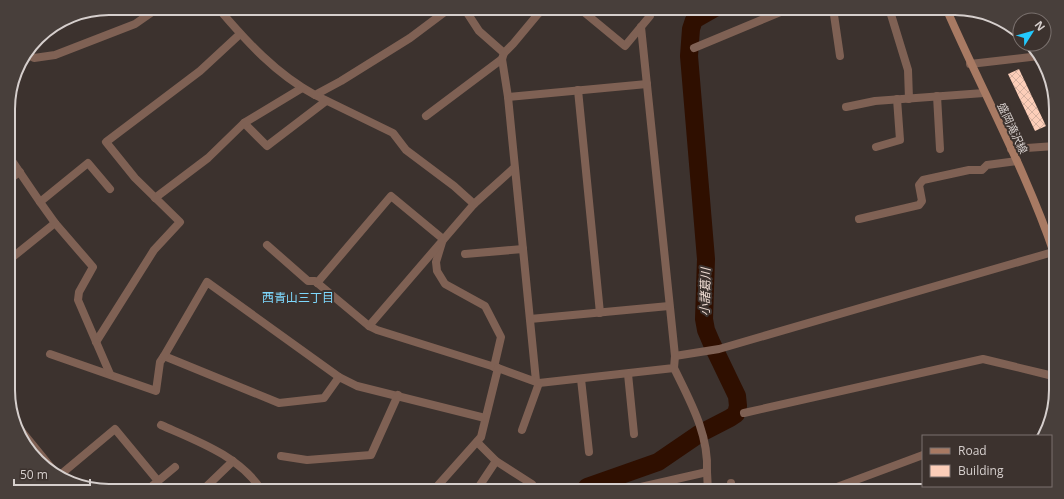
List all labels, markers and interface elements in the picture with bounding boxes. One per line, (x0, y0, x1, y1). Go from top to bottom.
north arrow (1012, 12, 1052, 52)
text: N (1032, 18, 1049, 34)
street label: 盛岡滝沢線 (995, 100, 1031, 156)
water label: 小諸葛川 (696, 266, 714, 316)
district label: 西青山三丁目 (262, 289, 334, 306)
legend (922, 435, 1052, 487)
text: Road (958, 442, 987, 459)
scale bar (14, 461, 90, 487)
text: Building (958, 462, 1004, 479)
text: 50 m (20, 466, 48, 483)

